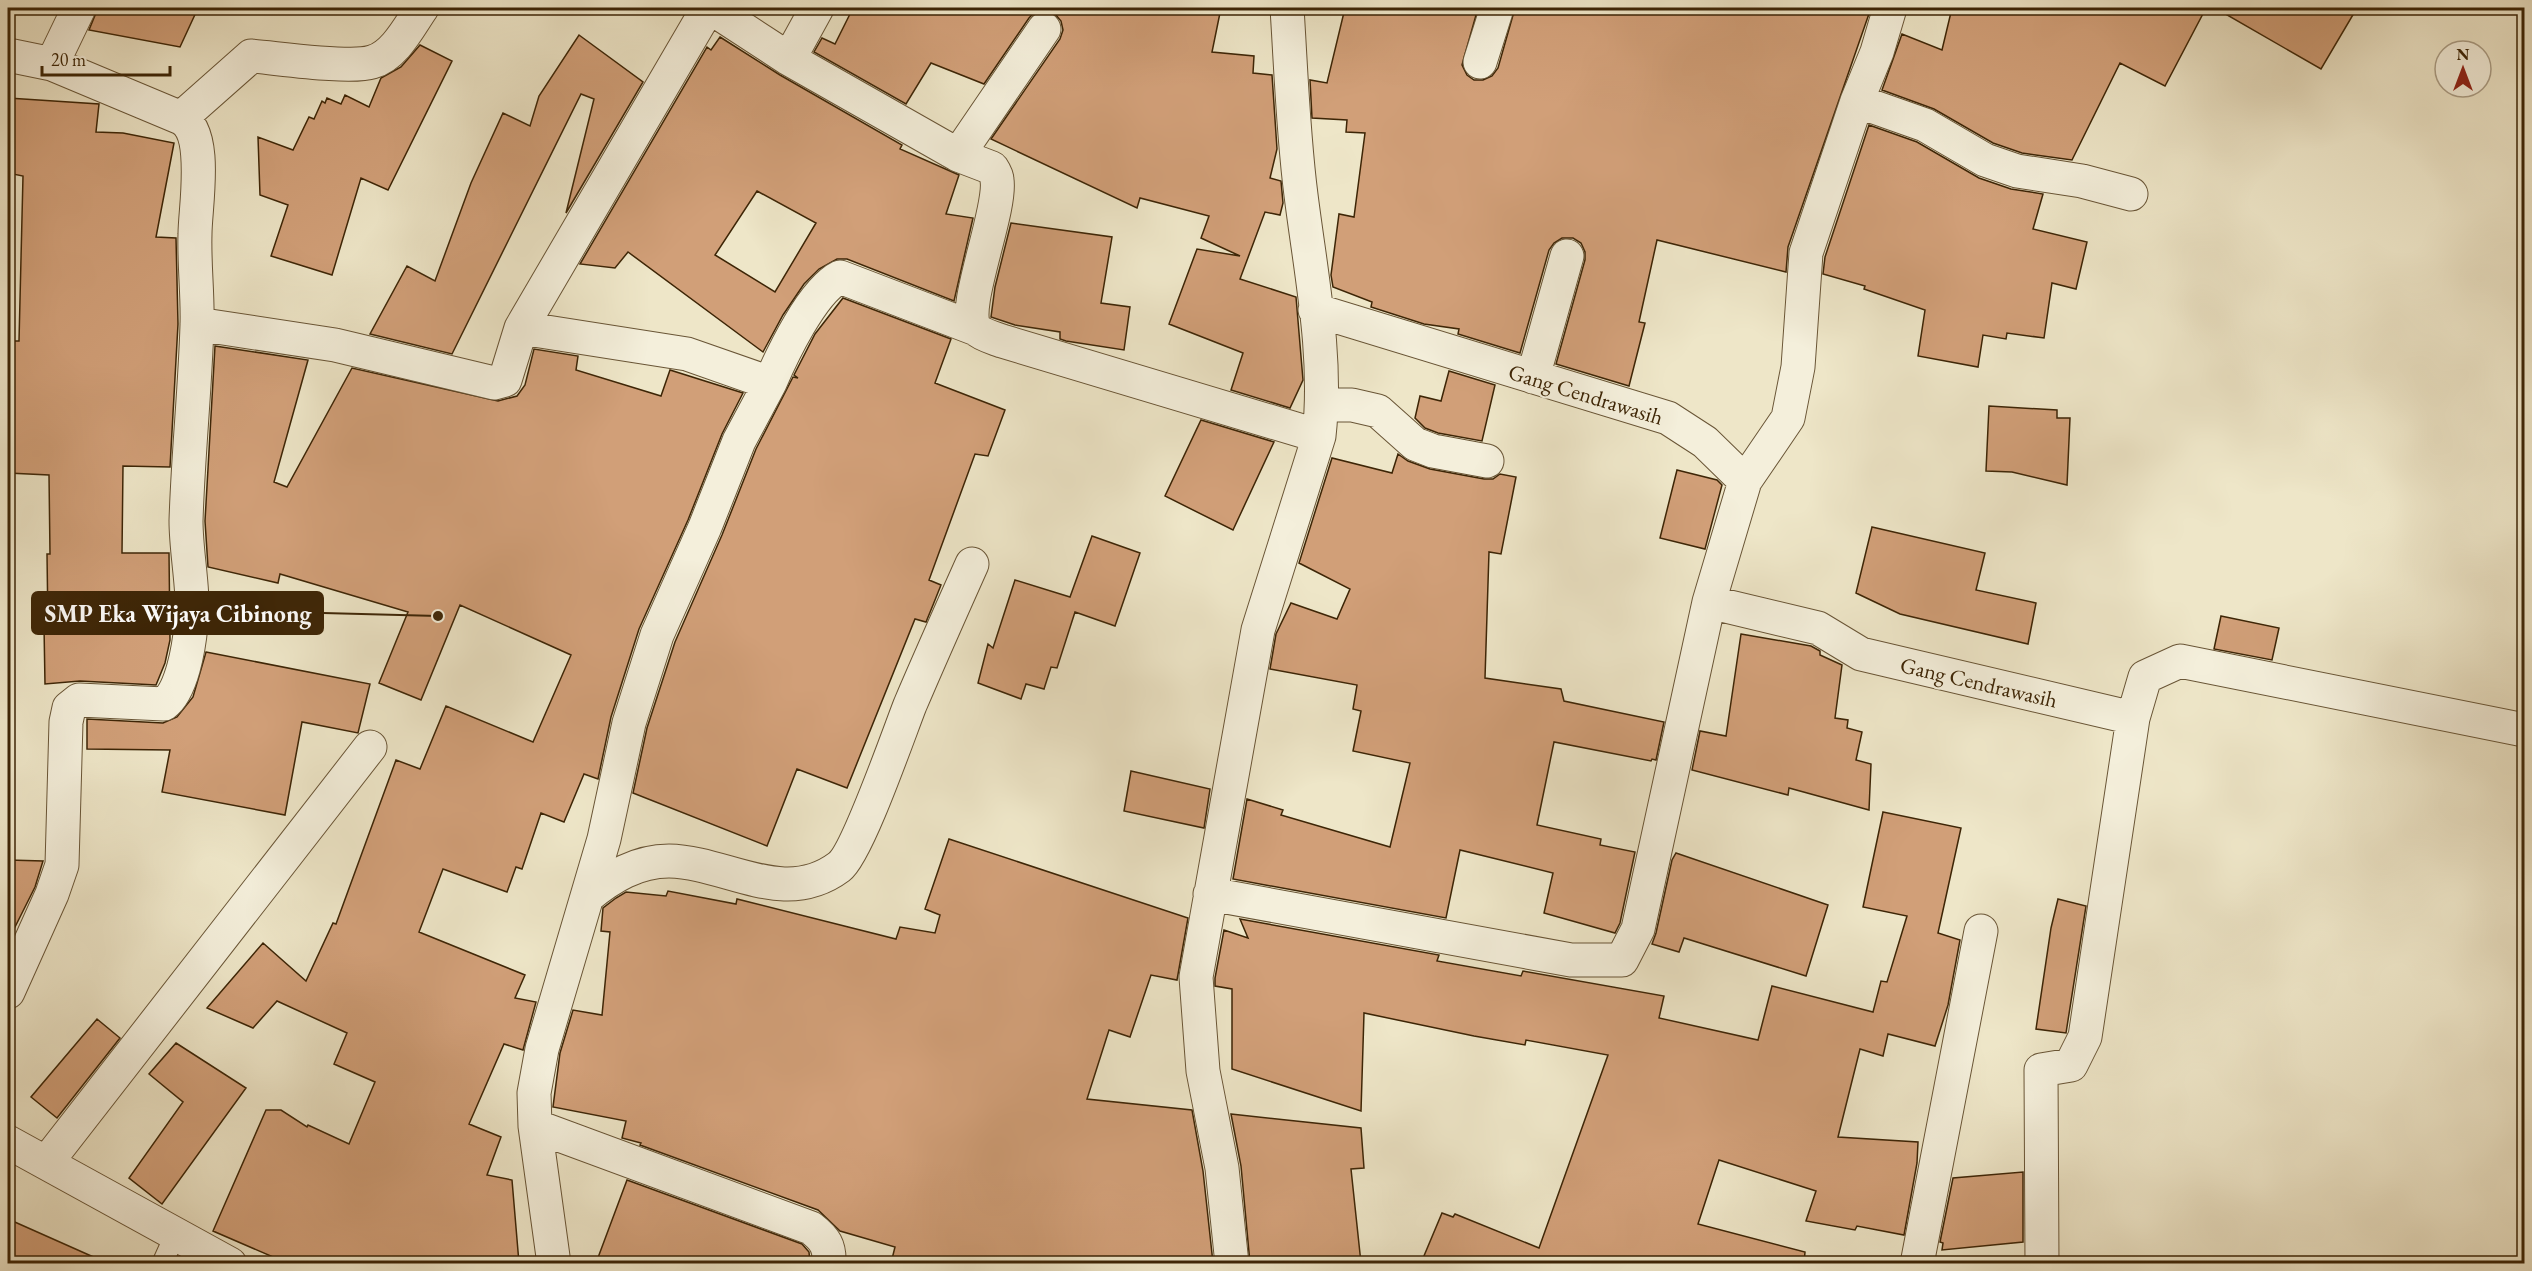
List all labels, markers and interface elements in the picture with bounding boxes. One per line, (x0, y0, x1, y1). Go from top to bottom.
scale bar (42, 39, 170, 77)
north arrow (2433, 39, 2493, 99)
text: N (2457, 44, 2470, 65)
text: 20 m (51, 48, 86, 71)
street label: Gang Cendrawasih (1505, 357, 1667, 432)
callout: SMP Eka Wijaya Cibinong (32, 592, 323, 634)
text: SMP Eka Wijaya Cibinong (45, 598, 312, 630)
street label: Gang Cendrawasih (1897, 650, 2060, 715)

